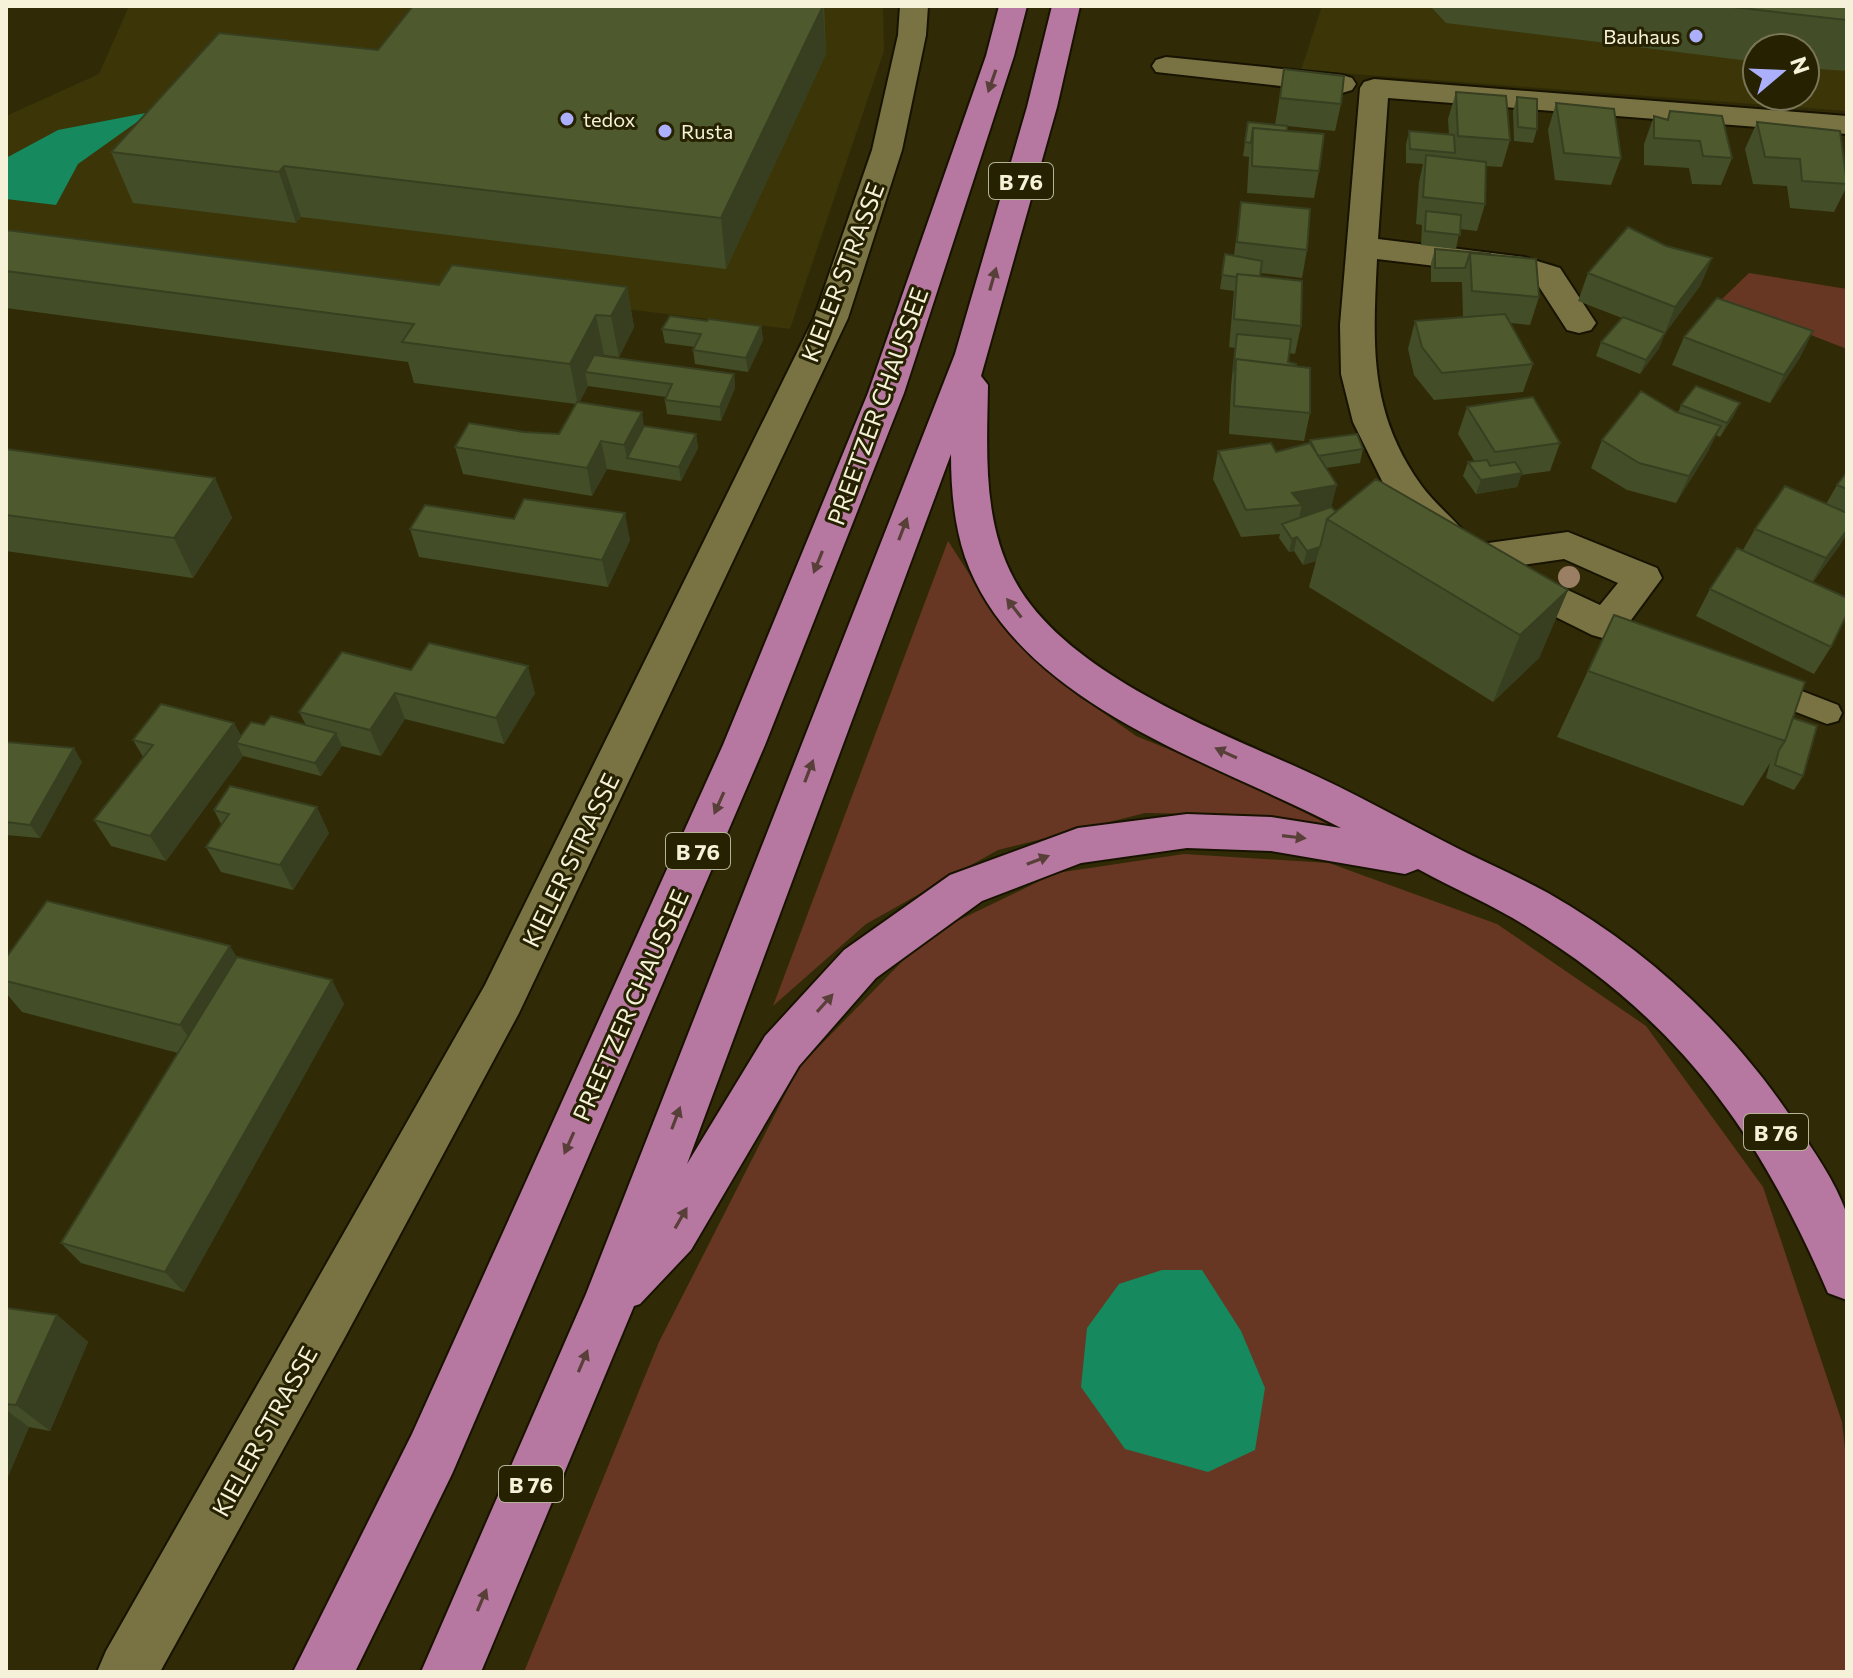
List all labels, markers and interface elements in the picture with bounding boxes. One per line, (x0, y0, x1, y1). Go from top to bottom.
place label: Bauhaus (1603, 24, 1680, 48)
marker: Bauhaus (1687, 27, 1705, 45)
north arrow (1741, 32, 1821, 112)
text: N (1785, 53, 1816, 78)
one-way arrow (985, 69, 997, 93)
place label: tedox (583, 107, 636, 131)
marker: tedox (558, 110, 576, 128)
place label: Rusta (681, 119, 733, 143)
marker: Rusta (656, 122, 674, 140)
road number: B 76 (989, 163, 1053, 199)
street label: KIELER STRASSE (794, 178, 890, 366)
one-way arrow (987, 267, 1000, 291)
street label: PREETZER CHAUSSEE (821, 283, 933, 529)
one-way arrow (897, 517, 910, 541)
one-way arrow (811, 550, 824, 574)
one-way arrow (1007, 598, 1023, 618)
one-way arrow (1215, 747, 1238, 760)
one-way arrow (803, 759, 816, 783)
street label: KIELER STRASSE (515, 768, 625, 952)
one-way arrow (712, 791, 726, 815)
one-way arrow (1282, 831, 1307, 844)
road number: B 76 (666, 833, 730, 869)
one-way arrow (1026, 854, 1050, 866)
street label: PREETZER CHAUSSEE (566, 885, 694, 1125)
one-way arrow (816, 993, 834, 1012)
one-way arrow (670, 1106, 683, 1130)
road number: B 76 (1744, 1114, 1808, 1150)
one-way arrow (562, 1131, 576, 1155)
one-way arrow (674, 1207, 688, 1229)
street label: KIELER STRASSE (205, 1341, 323, 1521)
one-way arrow (577, 1349, 590, 1373)
road number: B 76 (499, 1466, 563, 1502)
one-way arrow (475, 1588, 488, 1612)

